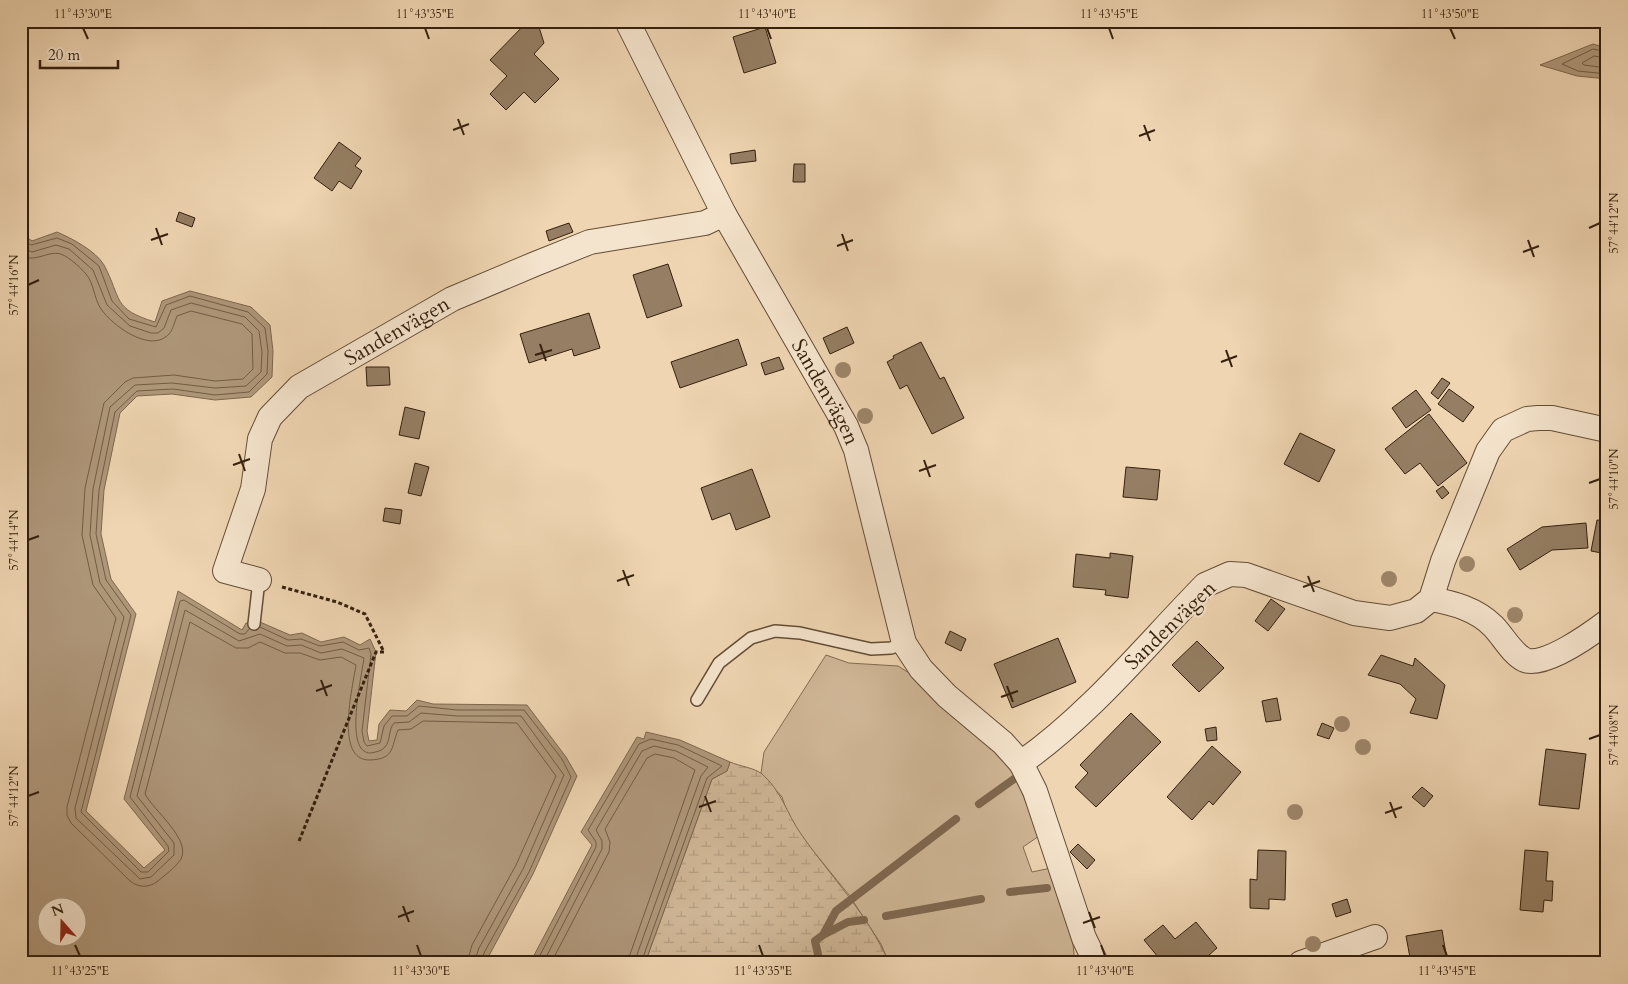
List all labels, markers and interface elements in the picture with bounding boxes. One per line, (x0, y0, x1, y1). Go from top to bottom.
text: 11°43'30"E (54, 6, 112, 22)
text: 11°43'35"E (396, 6, 454, 22)
text: 11°43'40"E (738, 6, 796, 22)
text: 11°43'45"E (1080, 6, 1138, 22)
text: 11°43'50"E (1421, 6, 1479, 22)
scale bar (40, 38, 118, 70)
text: 20 m (48, 45, 80, 65)
text: 57°44'12"N (1606, 192, 1622, 253)
text: 57°44'16"N (6, 254, 22, 315)
street label: Sandenvägen (339, 289, 455, 373)
street label: Sandenvägen (784, 334, 866, 449)
text: 57°44'10"N (1606, 448, 1622, 509)
text: 57°44'14"N (6, 509, 22, 570)
street label: Sandenvägen (1118, 574, 1223, 677)
text: 57°44'08"N (1606, 704, 1622, 765)
text: 57°44'12"N (6, 765, 22, 826)
north arrow (38, 896, 88, 946)
text: N (49, 899, 67, 921)
text: 11°43'25"E (51, 963, 109, 979)
text: 11°43'30"E (392, 963, 450, 979)
text: 11°43'35"E (734, 963, 792, 979)
text: 11°43'40"E (1076, 963, 1134, 979)
text: 11°43'45"E (1418, 963, 1476, 979)

